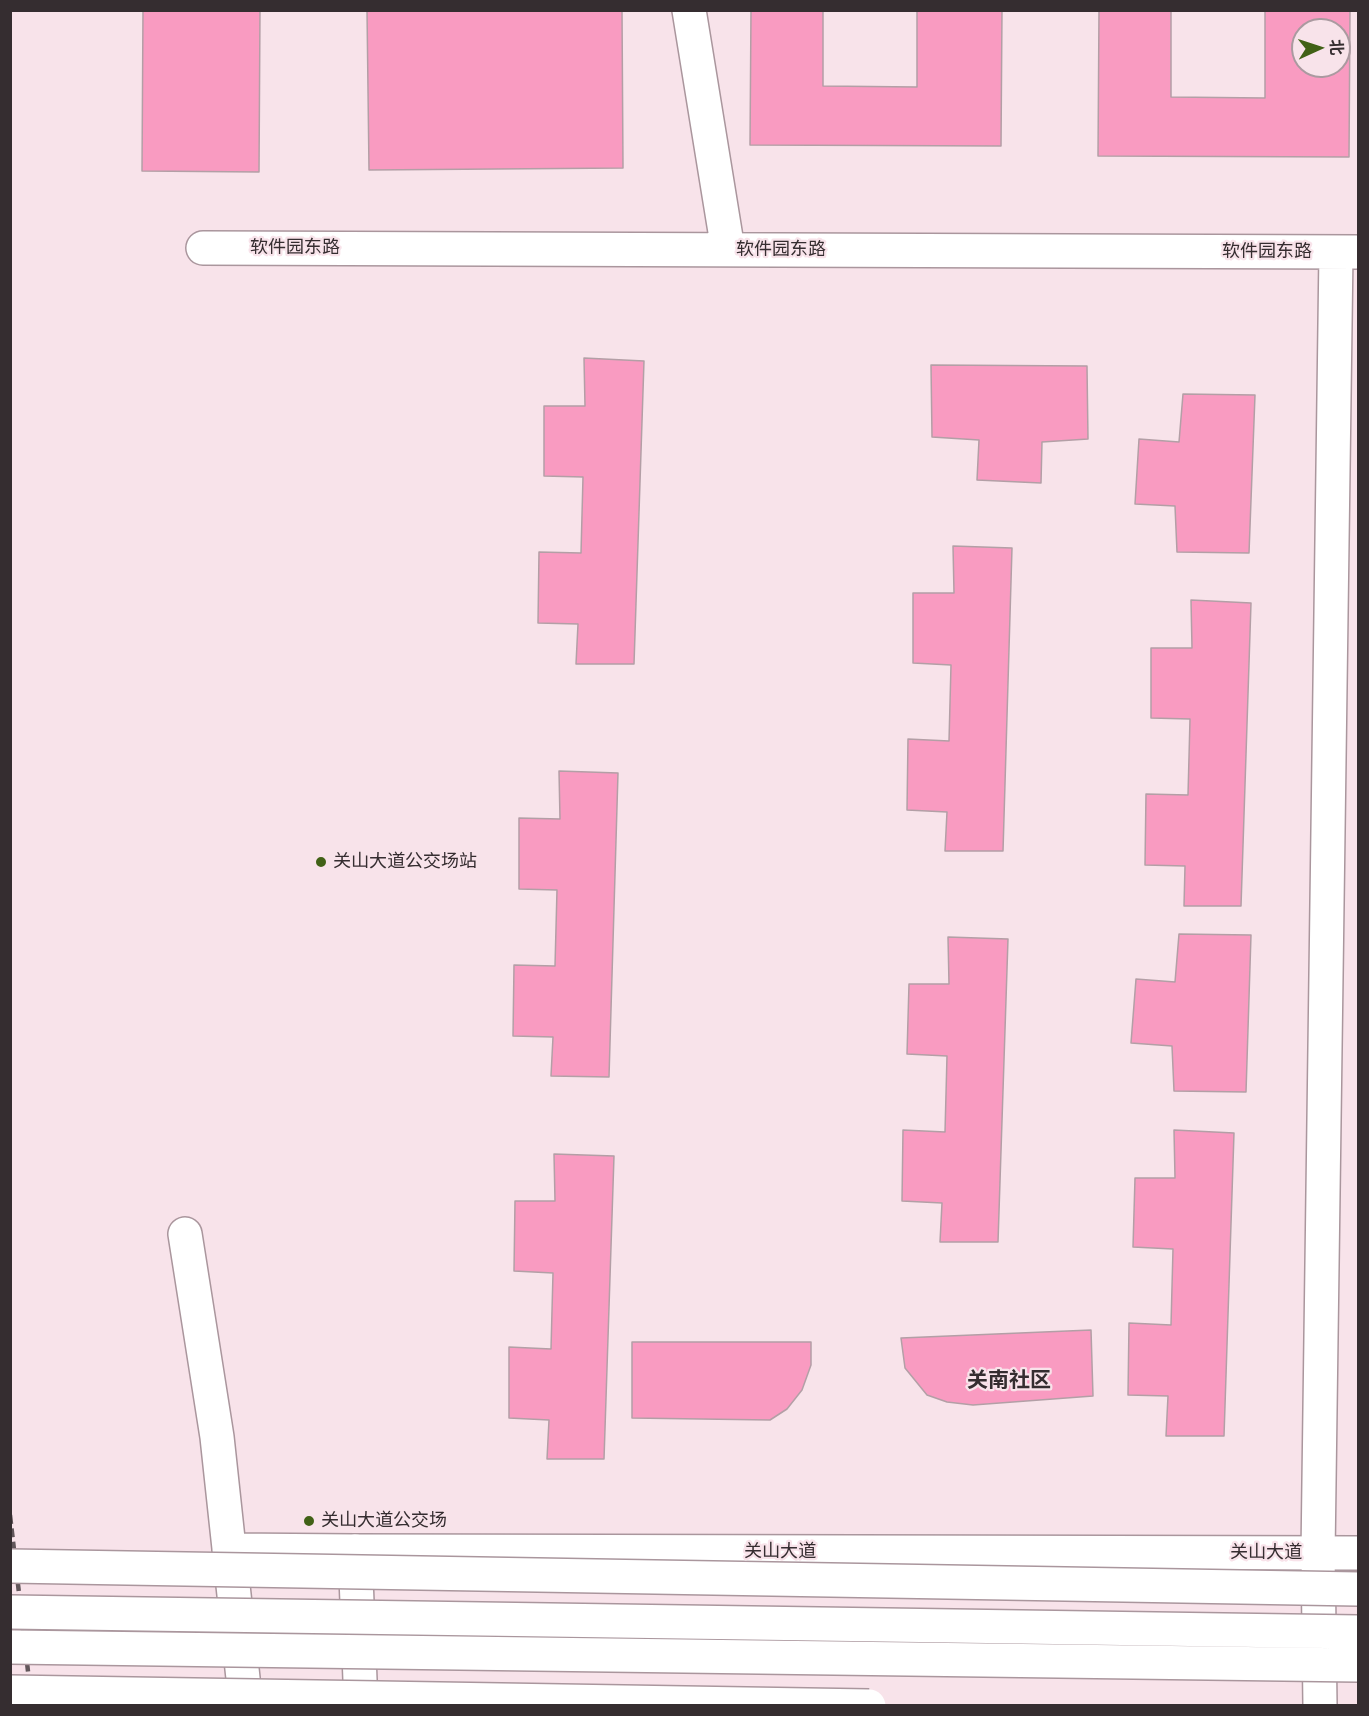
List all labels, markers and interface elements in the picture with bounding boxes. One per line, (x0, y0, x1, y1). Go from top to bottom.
north arrow (1291, 18, 1351, 78)
text: 北 (1327, 39, 1347, 56)
street label: 软件园东路 (250, 237, 340, 259)
street label: 软件园东路 (736, 239, 826, 261)
street label: 软件园东路 (1222, 241, 1312, 263)
place label: 关山大道公交场站 (333, 851, 477, 873)
marker: 关山大道公交场站 (314, 855, 328, 869)
district label: 关南社区 (967, 1368, 1051, 1394)
place label: 关山大道公交场 (321, 1510, 447, 1532)
marker: 关山大道公交场 (302, 1514, 316, 1528)
street label: 关山大道 (744, 1541, 816, 1563)
street label: 关山大道 (1230, 1542, 1302, 1564)

